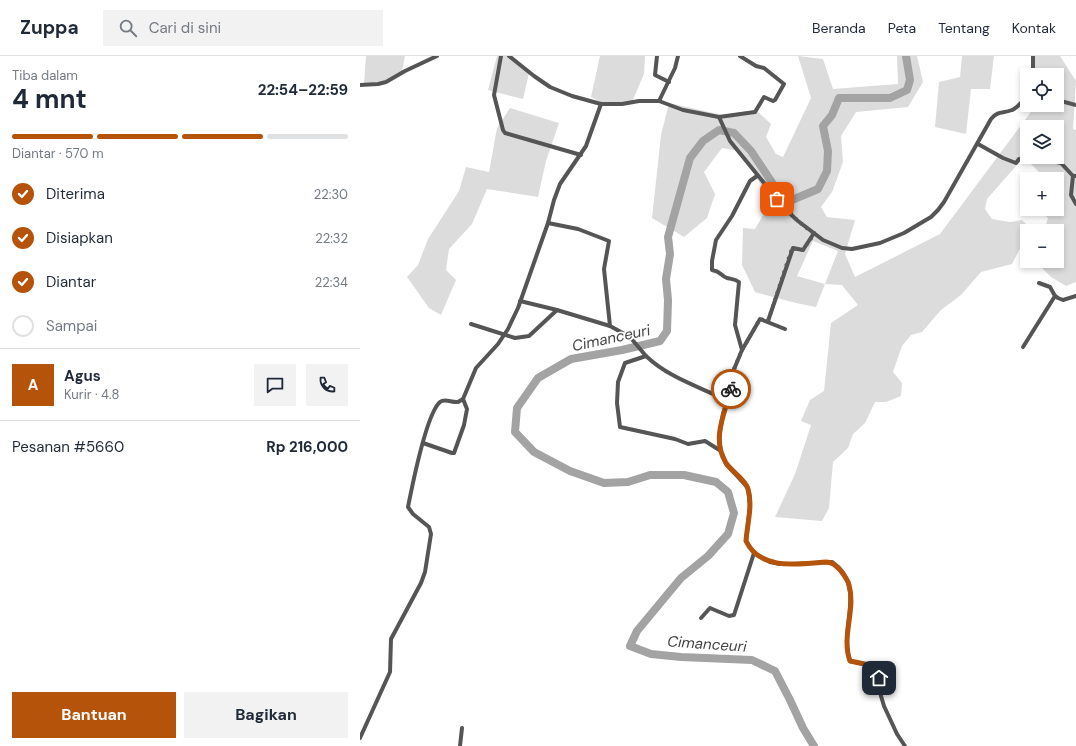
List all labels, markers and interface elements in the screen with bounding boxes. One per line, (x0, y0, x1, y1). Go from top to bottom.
search box (103, 10, 383, 46)
text: Zuppa (20, 15, 79, 40)
icon: search (117, 17, 139, 39)
text: Cari di sini (149, 18, 221, 38)
text: Beranda (812, 19, 866, 37)
text: Peta (888, 19, 916, 37)
text: Tentang (938, 19, 990, 37)
text: Kontak (1012, 19, 1056, 37)
text: Tiba dalam (12, 67, 78, 84)
map controls (1020, 68, 1064, 268)
button: locate (1020, 68, 1064, 112)
text: 22:54–22:59 (258, 80, 348, 100)
text: 4 mnt (12, 82, 87, 116)
button: layers (1020, 120, 1064, 164)
text: Diantar · 570 m (12, 145, 103, 162)
button: + (1020, 172, 1064, 216)
pin (760, 182, 794, 216)
icon: check (12, 183, 34, 205)
text: Diterima (46, 184, 105, 204)
text: 22:30 (314, 186, 348, 203)
icon: bag (766, 188, 788, 210)
button: − (1020, 224, 1064, 268)
icon: check (12, 227, 34, 249)
text: Disiapkan (46, 228, 113, 248)
text: 22:32 (315, 230, 348, 247)
icon: check (12, 271, 34, 293)
text: Diantar (46, 272, 96, 292)
text: 22:34 (315, 274, 348, 291)
text: Sampai (46, 316, 97, 336)
water label: Cimanceuri (570, 320, 652, 356)
button: chat (254, 364, 296, 406)
button: phone (306, 364, 348, 406)
text: Agus (64, 366, 101, 386)
courier (711, 369, 751, 409)
text: A (28, 375, 38, 395)
icon: bike (720, 378, 742, 400)
text: Kurir · 4.8 (64, 386, 119, 403)
text: Pesanan #5660 (12, 437, 124, 457)
text: Rp 216,000 (266, 437, 348, 457)
water label: Cimanceuri (667, 631, 748, 657)
pin (862, 661, 896, 695)
icon: home (868, 667, 890, 689)
button: Bantuan (12, 692, 176, 738)
button: Bagikan (184, 692, 348, 738)

